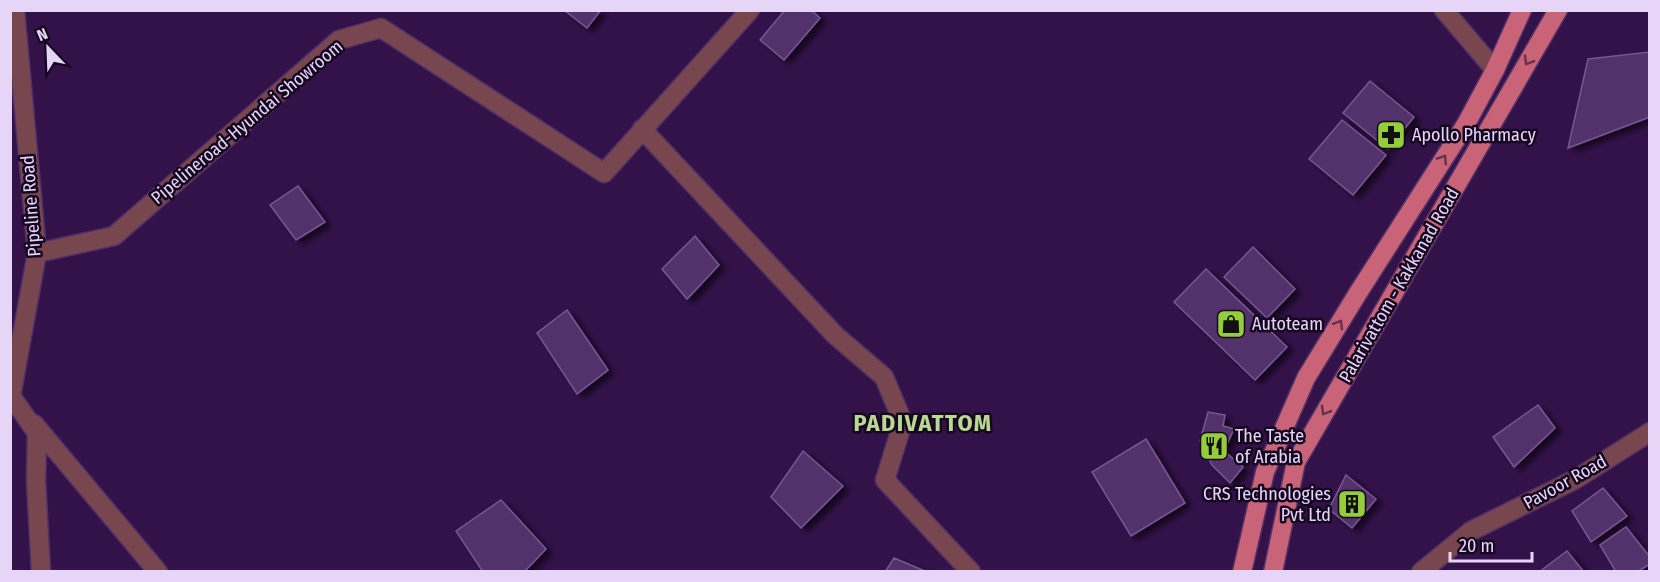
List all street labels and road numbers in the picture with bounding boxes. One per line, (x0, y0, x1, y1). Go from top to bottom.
street label: Pipelineroad-Hyundai Showroom (147, 35, 347, 209)
street label: Pipeline Road (16, 155, 46, 257)
street label: Palarivattom - Kakkanad Road (1334, 184, 1464, 386)
street label: Pavoor Road (1520, 450, 1610, 514)

